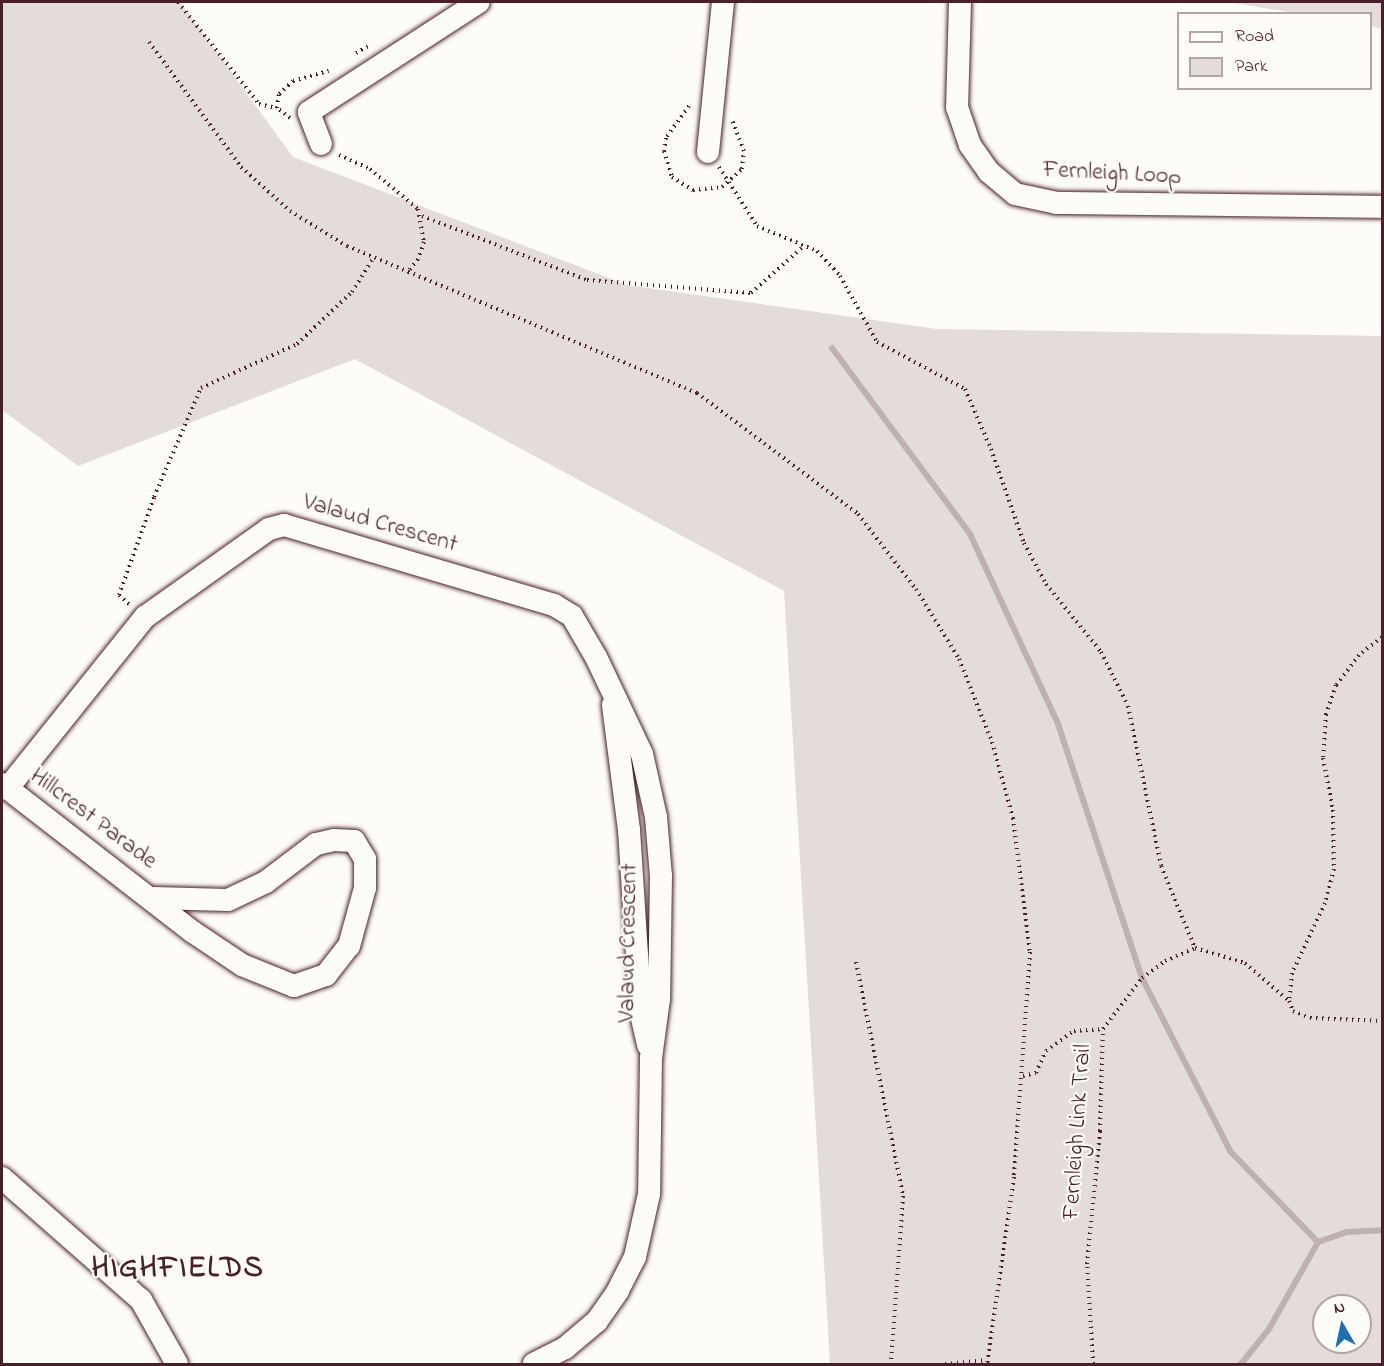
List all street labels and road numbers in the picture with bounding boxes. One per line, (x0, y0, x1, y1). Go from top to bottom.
street label: Fernleigh Loop (1042, 156, 1182, 192)
street label: Valaud Crescent (299, 488, 461, 560)
street label: Hillcrest Parade (24, 762, 162, 876)
street label: Valaud Crescent (613, 863, 645, 1023)
street label: Fernleigh Link Trail (1057, 1043, 1099, 1221)

